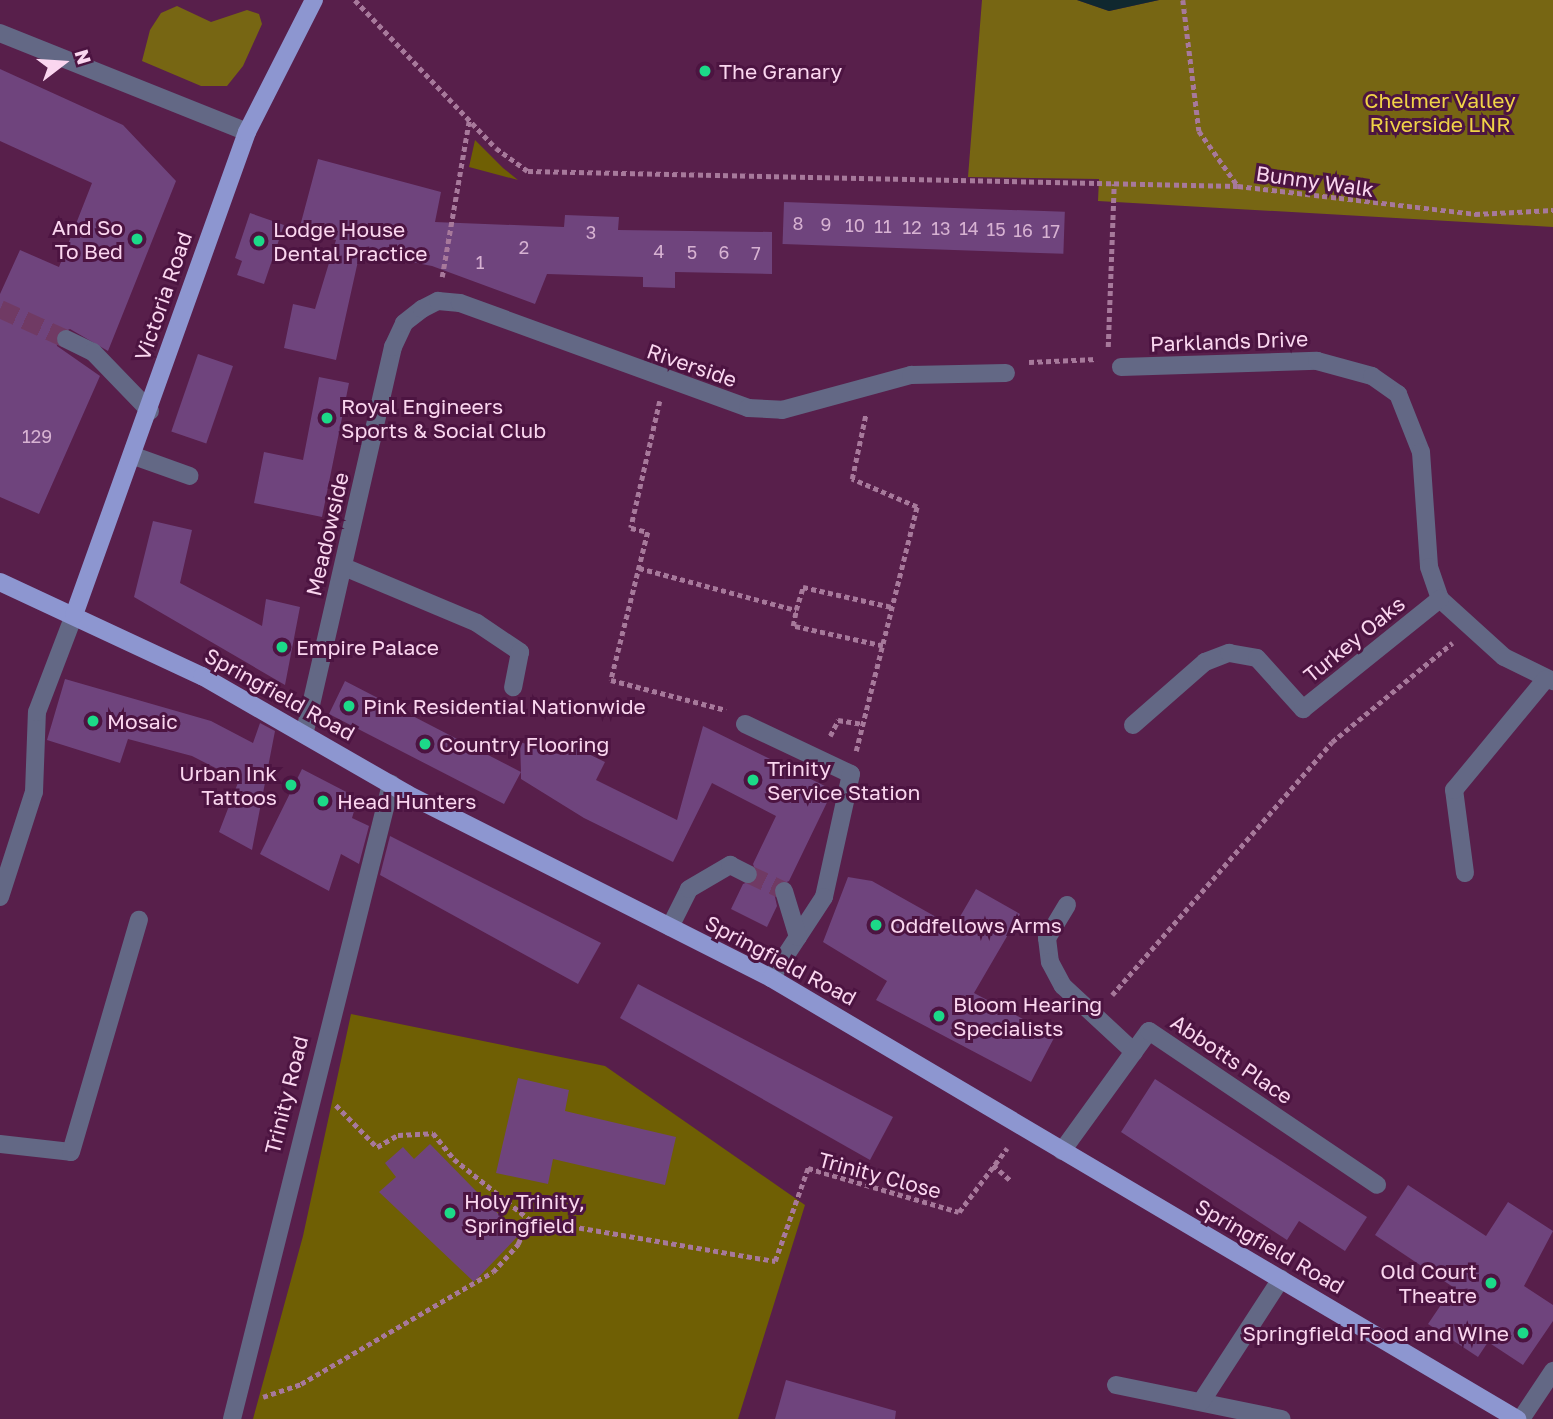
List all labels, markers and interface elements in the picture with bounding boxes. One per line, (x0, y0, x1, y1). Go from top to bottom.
north arrow (28, 28, 98, 98)
text: N (70, 46, 97, 67)
place label: The Granary (719, 58, 842, 84)
marker: The Granary (697, 63, 713, 79)
park label: Chelmer Valley Riverside LNR (1364, 87, 1516, 137)
street label: Bunny Walk (1254, 160, 1376, 202)
house number: 8 (793, 212, 803, 234)
house number: 9 (821, 213, 831, 235)
place label: And So To Bed (52, 214, 123, 264)
house number: 10 (845, 214, 865, 236)
house number: 11 (874, 215, 892, 237)
place label: Lodge House Dental Practice (273, 216, 428, 266)
house number: 12 (902, 216, 922, 238)
house number: 13 (931, 217, 951, 239)
house number: 14 (959, 217, 979, 239)
house number: 15 (986, 218, 1006, 240)
house number: 16 (1013, 219, 1033, 241)
house number: 17 (1042, 220, 1060, 242)
house number: 3 (586, 221, 596, 243)
street label: Victoria Road (129, 228, 197, 364)
marker: And So To Bed (129, 231, 145, 247)
marker: Lodge House Dental Practice (251, 233, 267, 249)
house number: 2 (519, 236, 529, 258)
house number: 4 (654, 240, 664, 262)
house number: 5 (687, 241, 697, 263)
house number: 6 (719, 241, 729, 263)
house number: 7 (751, 242, 761, 264)
house number: 1 (476, 251, 484, 273)
street label: Parklands Drive (1149, 326, 1309, 356)
street label: Riverside (644, 338, 740, 392)
place label: Royal Engineers Sports & Social Club (341, 393, 546, 443)
marker: Royal Engineers Sports & Social Club (319, 410, 335, 426)
house number: 129 (22, 425, 52, 447)
street label: Meadowside (301, 470, 353, 598)
street label: Turkey Oaks (1298, 591, 1410, 687)
place label: Empire Palace (296, 634, 439, 660)
marker: Empire Palace (274, 639, 290, 655)
street label: Springfield Road (201, 642, 359, 746)
place label: Pink Residential Nationwide (363, 693, 646, 719)
marker: Pink Residential Nationwide (341, 698, 357, 714)
place label: Mosaic (107, 708, 178, 734)
marker: Mosaic (85, 713, 101, 729)
place label: Country Flooring (439, 731, 609, 757)
marker: Country Flooring (417, 736, 433, 752)
place label: Trinity Service Station (767, 755, 920, 805)
place label: Urban Ink Tattoos (179, 760, 277, 810)
marker: Trinity Service Station (745, 772, 761, 788)
marker: Urban Ink Tattoos (283, 777, 299, 793)
place label: Head Hunters (337, 788, 476, 814)
marker: Head Hunters (315, 793, 331, 809)
street label: Springfield Road (701, 910, 861, 1010)
place label: Oddfellows Arms (890, 912, 1062, 938)
marker: Oddfellows Arms (868, 917, 884, 933)
place label: Bloom Hearing Specialists (953, 991, 1102, 1041)
marker: Bloom Hearing Specialists (931, 1008, 947, 1024)
street label: Abbotts Place (1166, 1009, 1298, 1109)
street label: Trinity Road (259, 1033, 313, 1157)
street label: Trinity Close (816, 1147, 944, 1203)
place label: Holy Trinity, Springfield (464, 1188, 585, 1238)
street label: Springfield Road (1191, 1193, 1349, 1299)
marker: Holy Trinity, Springfield (442, 1205, 458, 1221)
place label: Old Court Theatre (1380, 1258, 1477, 1308)
marker: Old Court Theatre (1483, 1275, 1499, 1291)
place label: Springfield Food and WIne (1242, 1320, 1509, 1346)
marker: Springfield Food and WIne (1515, 1325, 1531, 1341)

